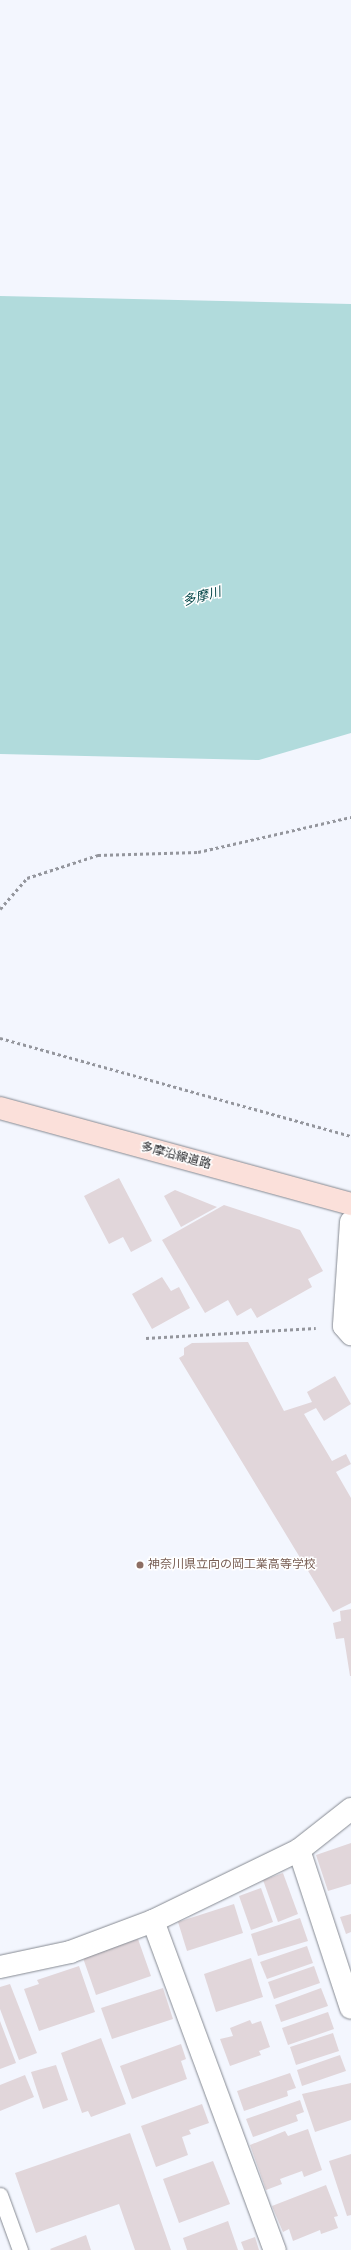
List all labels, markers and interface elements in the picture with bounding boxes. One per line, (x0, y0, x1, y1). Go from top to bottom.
water label: 多摩川 (181, 584, 223, 610)
street label: 多摩沿線道路 (139, 1140, 213, 1172)
place label: 神奈川県立向の岡工業高等学校 (148, 1558, 316, 1572)
marker: 神奈川県立向の岡工業高等学校 (135, 1560, 145, 1570)

